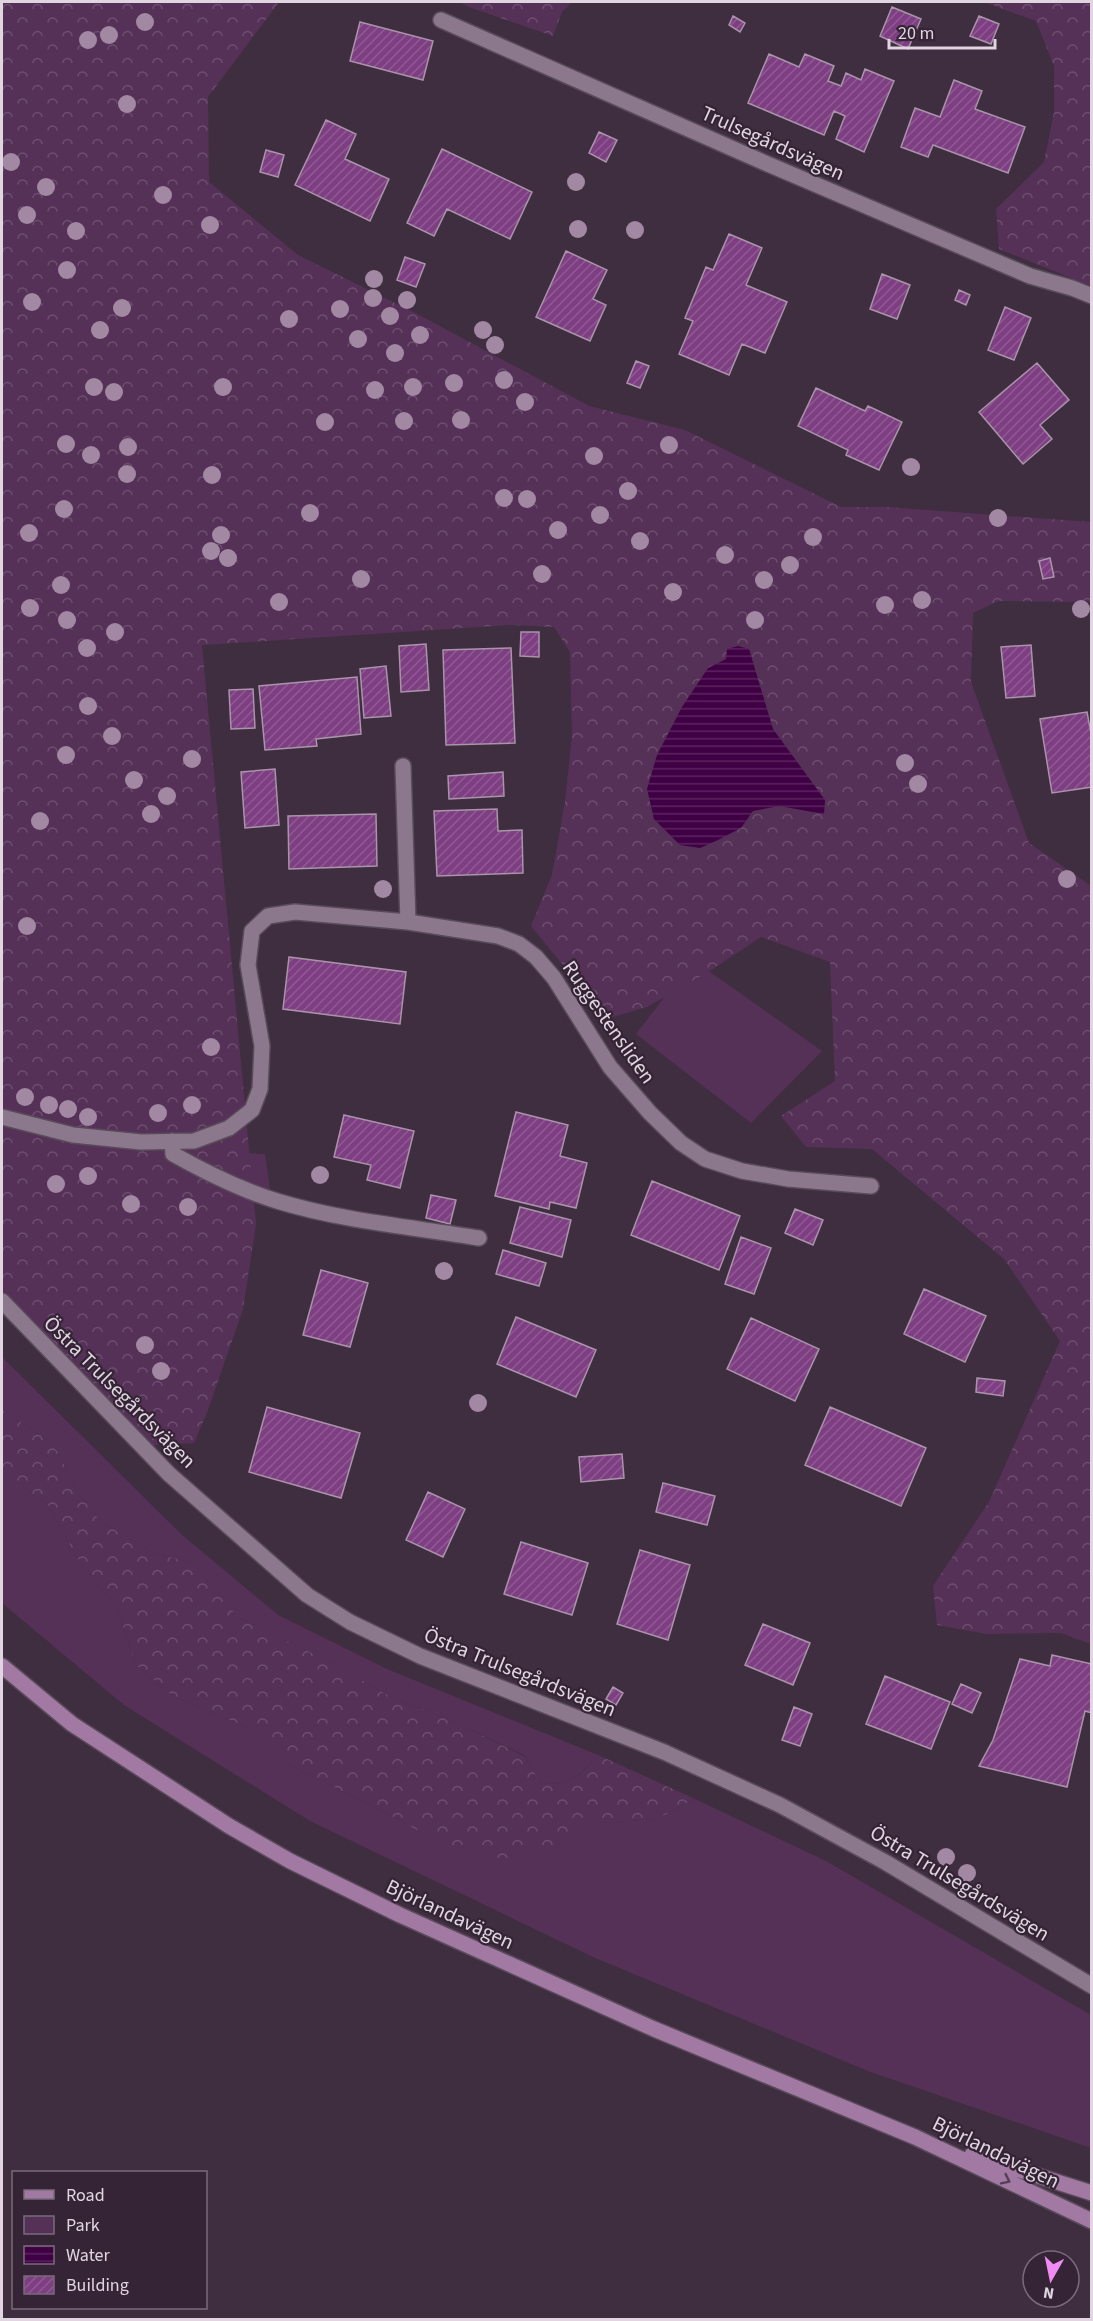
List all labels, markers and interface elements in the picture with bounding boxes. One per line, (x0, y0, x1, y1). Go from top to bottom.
scale bar (889, 12, 996, 50)
text: 20 m (898, 21, 934, 46)
street label: Trulsegårdsvägen (697, 98, 849, 188)
street label: Ruggestensliden (555, 954, 663, 1090)
street label: Östra Trulsegårdsvägen (37, 1309, 203, 1475)
street label: Östra Trulsegårdsvägen (419, 1620, 621, 1724)
street label: Östra Trulsegårdsvägen (864, 1817, 1056, 1949)
street label: Björlandavägen (381, 1871, 519, 1957)
street label: Björlandavägen (927, 2108, 1065, 2196)
legend (12, 2171, 207, 2309)
one-way arrow (1000, 2173, 1011, 2184)
text: Road (66, 2183, 105, 2208)
text: Park (66, 2213, 100, 2238)
text: Water (66, 2243, 110, 2268)
north arrow (1021, 2249, 1081, 2309)
text: Building (66, 2273, 129, 2298)
text: N (1042, 2281, 1056, 2305)

